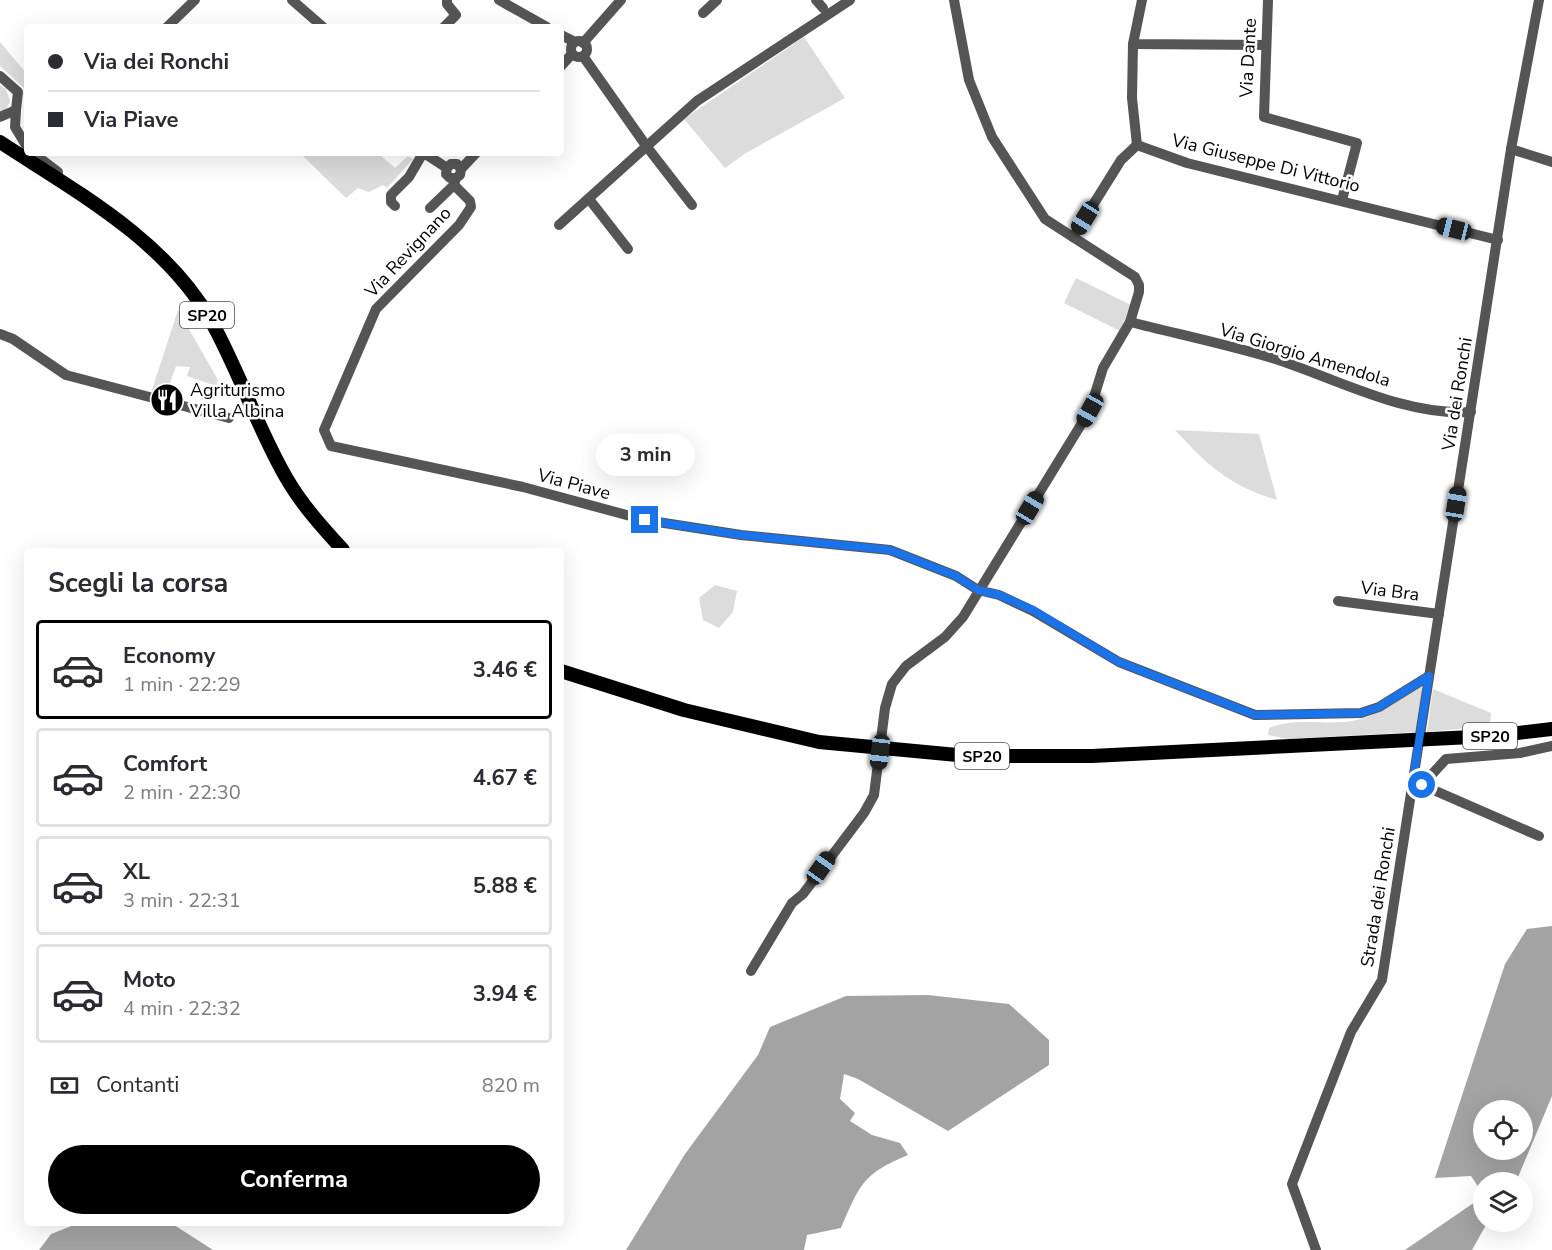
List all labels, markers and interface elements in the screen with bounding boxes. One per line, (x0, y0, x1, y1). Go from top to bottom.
street label: Via Dante (1234, 18, 1262, 99)
text: Via dei Ronchi (84, 47, 229, 77)
text: Via Piave (84, 105, 178, 135)
street label: Via Giuseppe Di Vittorio (1168, 128, 1363, 198)
car (1068, 198, 1102, 238)
street label: Via Revignano (359, 201, 456, 303)
car (1434, 216, 1474, 242)
road number: SP20 (180, 302, 234, 328)
street label: Via Giorgio Amendola (1216, 317, 1393, 392)
street label: Via dei Ronchi (1436, 336, 1478, 453)
place label: Agriturismo Villa Albina (189, 378, 285, 423)
restaurant icon: Agriturismo Villa Albina (149, 382, 185, 418)
car (1073, 390, 1107, 430)
callout: 3 min (596, 433, 694, 475)
text: 3 min (620, 441, 671, 468)
street label: Via Piave (534, 463, 613, 505)
car (1444, 485, 1468, 523)
car (1013, 488, 1047, 528)
route end (631, 506, 658, 533)
text: Scegli la corsa (48, 565, 228, 602)
street label: Via Bra (1358, 575, 1421, 606)
text: Economy (123, 641, 215, 671)
icon: car (51, 643, 105, 697)
text: 3.46 € (473, 655, 537, 685)
text: 1 min · 22:29 (123, 671, 241, 698)
road number: SP20 (1463, 723, 1517, 749)
car (869, 733, 891, 771)
road number: SP20 (955, 743, 1009, 769)
text: Comfort (123, 749, 207, 779)
icon: car (51, 751, 105, 805)
text: 4.67 € (473, 763, 537, 793)
route start (1408, 771, 1435, 798)
text: 2 min · 22:30 (123, 779, 241, 806)
street label: Strada dei Ronchi (1355, 825, 1401, 969)
car (803, 848, 839, 888)
text: XL (123, 857, 150, 887)
icon: car (51, 859, 105, 913)
text: 5.88 € (473, 871, 537, 901)
text: 3 min · 22:31 (123, 887, 241, 914)
text: Moto (123, 965, 176, 995)
icon: car (51, 967, 105, 1021)
text: 3.94 € (473, 979, 537, 1009)
text: 4 min · 22:32 (123, 995, 241, 1022)
icon: cash (48, 1069, 81, 1102)
text: Contanti (96, 1070, 179, 1100)
text: 820 m (482, 1072, 540, 1099)
map controls (1473, 1100, 1533, 1232)
button: locate (1473, 1100, 1533, 1160)
button: Conferma (48, 1145, 540, 1214)
button: layers (1473, 1172, 1533, 1232)

